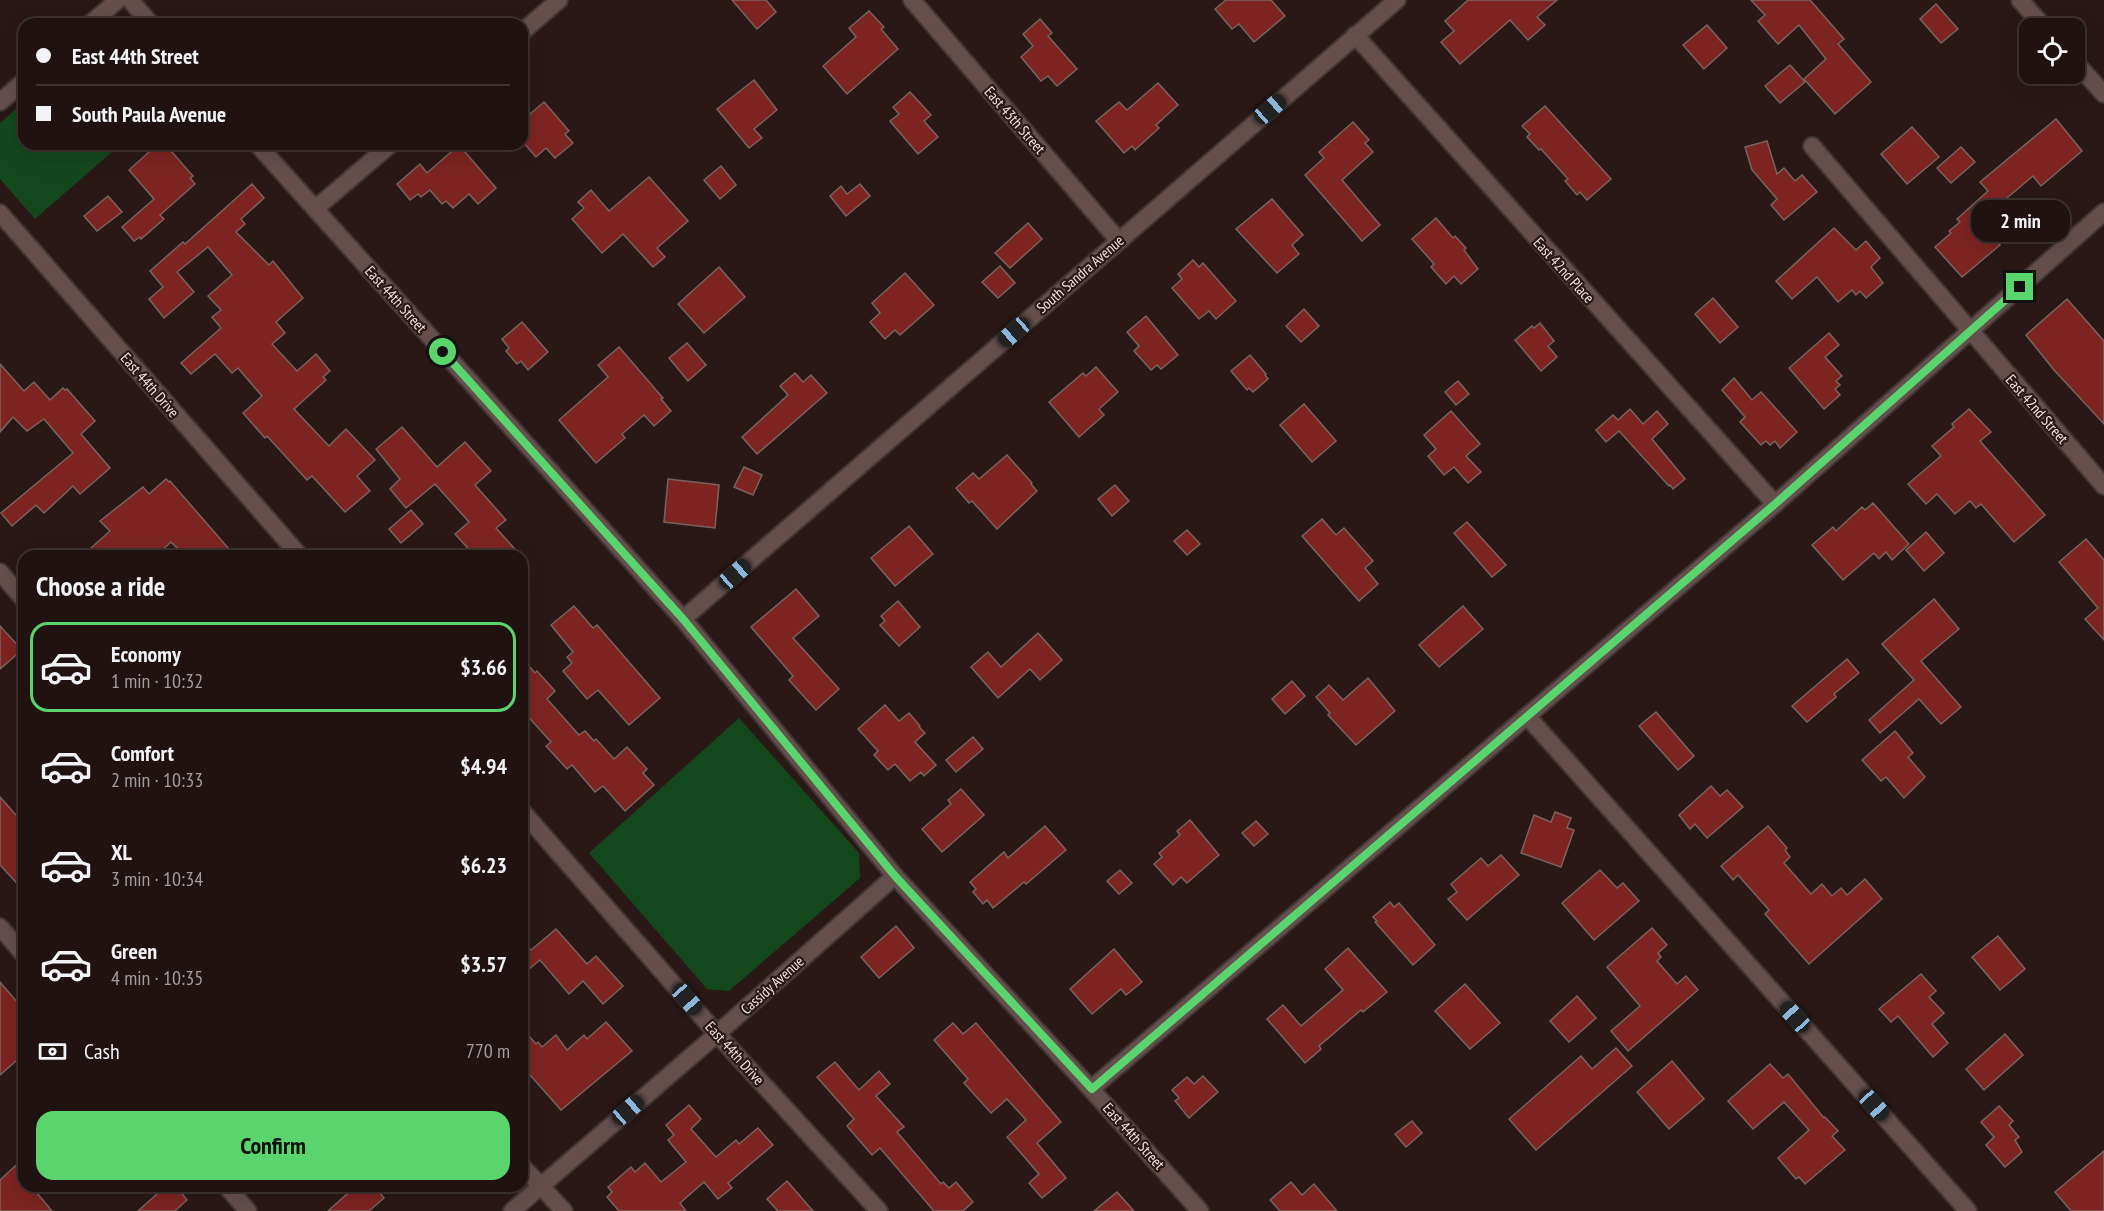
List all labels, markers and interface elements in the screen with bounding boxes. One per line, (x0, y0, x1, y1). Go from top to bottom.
map controls (2019, 18, 2085, 84)
button: locate (2019, 18, 2085, 84)
text: East 44th Street (72, 42, 199, 70)
street label: East 43th Street (981, 82, 1049, 158)
car (1251, 90, 1289, 128)
text: South Paula Avenue (72, 100, 226, 128)
callout: 2 min (1970, 200, 2070, 242)
text: 2 min (2000, 208, 2041, 234)
street label: South Sandra Avenue (1032, 231, 1128, 317)
street label: East 42nd Place (1529, 233, 1599, 307)
street label: East 44th Street (361, 262, 431, 336)
route end (2006, 273, 2033, 300)
car (995, 313, 1033, 351)
route start (429, 338, 456, 365)
street label: East 44th Drive (117, 349, 183, 421)
street label: East 42nd Street (2002, 370, 2072, 448)
car (716, 555, 754, 593)
text: Choose a ride (36, 569, 165, 603)
icon: car (39, 640, 93, 694)
text: Economy (111, 640, 181, 668)
text: $3.66 (460, 653, 507, 681)
text: 1 min · 10:32 (111, 668, 203, 694)
icon: car (39, 739, 93, 793)
text: Comfort (111, 739, 174, 767)
text: $4.94 (460, 752, 507, 780)
text: 2 min · 10:33 (111, 767, 203, 793)
icon: car (39, 838, 93, 892)
text: XL (111, 838, 132, 866)
text: $6.23 (460, 851, 507, 879)
text: 3 min · 10:34 (111, 866, 203, 892)
icon: car (39, 937, 93, 991)
text: Green (111, 937, 157, 965)
text: $3.57 (460, 950, 507, 978)
street label: Cassidy Avenue (736, 952, 808, 1018)
text: 4 min · 10:35 (111, 965, 203, 991)
car (668, 980, 706, 1018)
car (1776, 998, 1814, 1036)
street label: East 44th Drive (701, 1017, 769, 1089)
icon: cash (36, 1035, 69, 1068)
text: Cash (84, 1037, 120, 1065)
text: 770 m (466, 1038, 510, 1064)
car (1855, 1086, 1893, 1124)
car (609, 1091, 647, 1129)
street label: East 44th Street (1099, 1099, 1169, 1173)
button: Confirm (36, 1111, 510, 1180)

